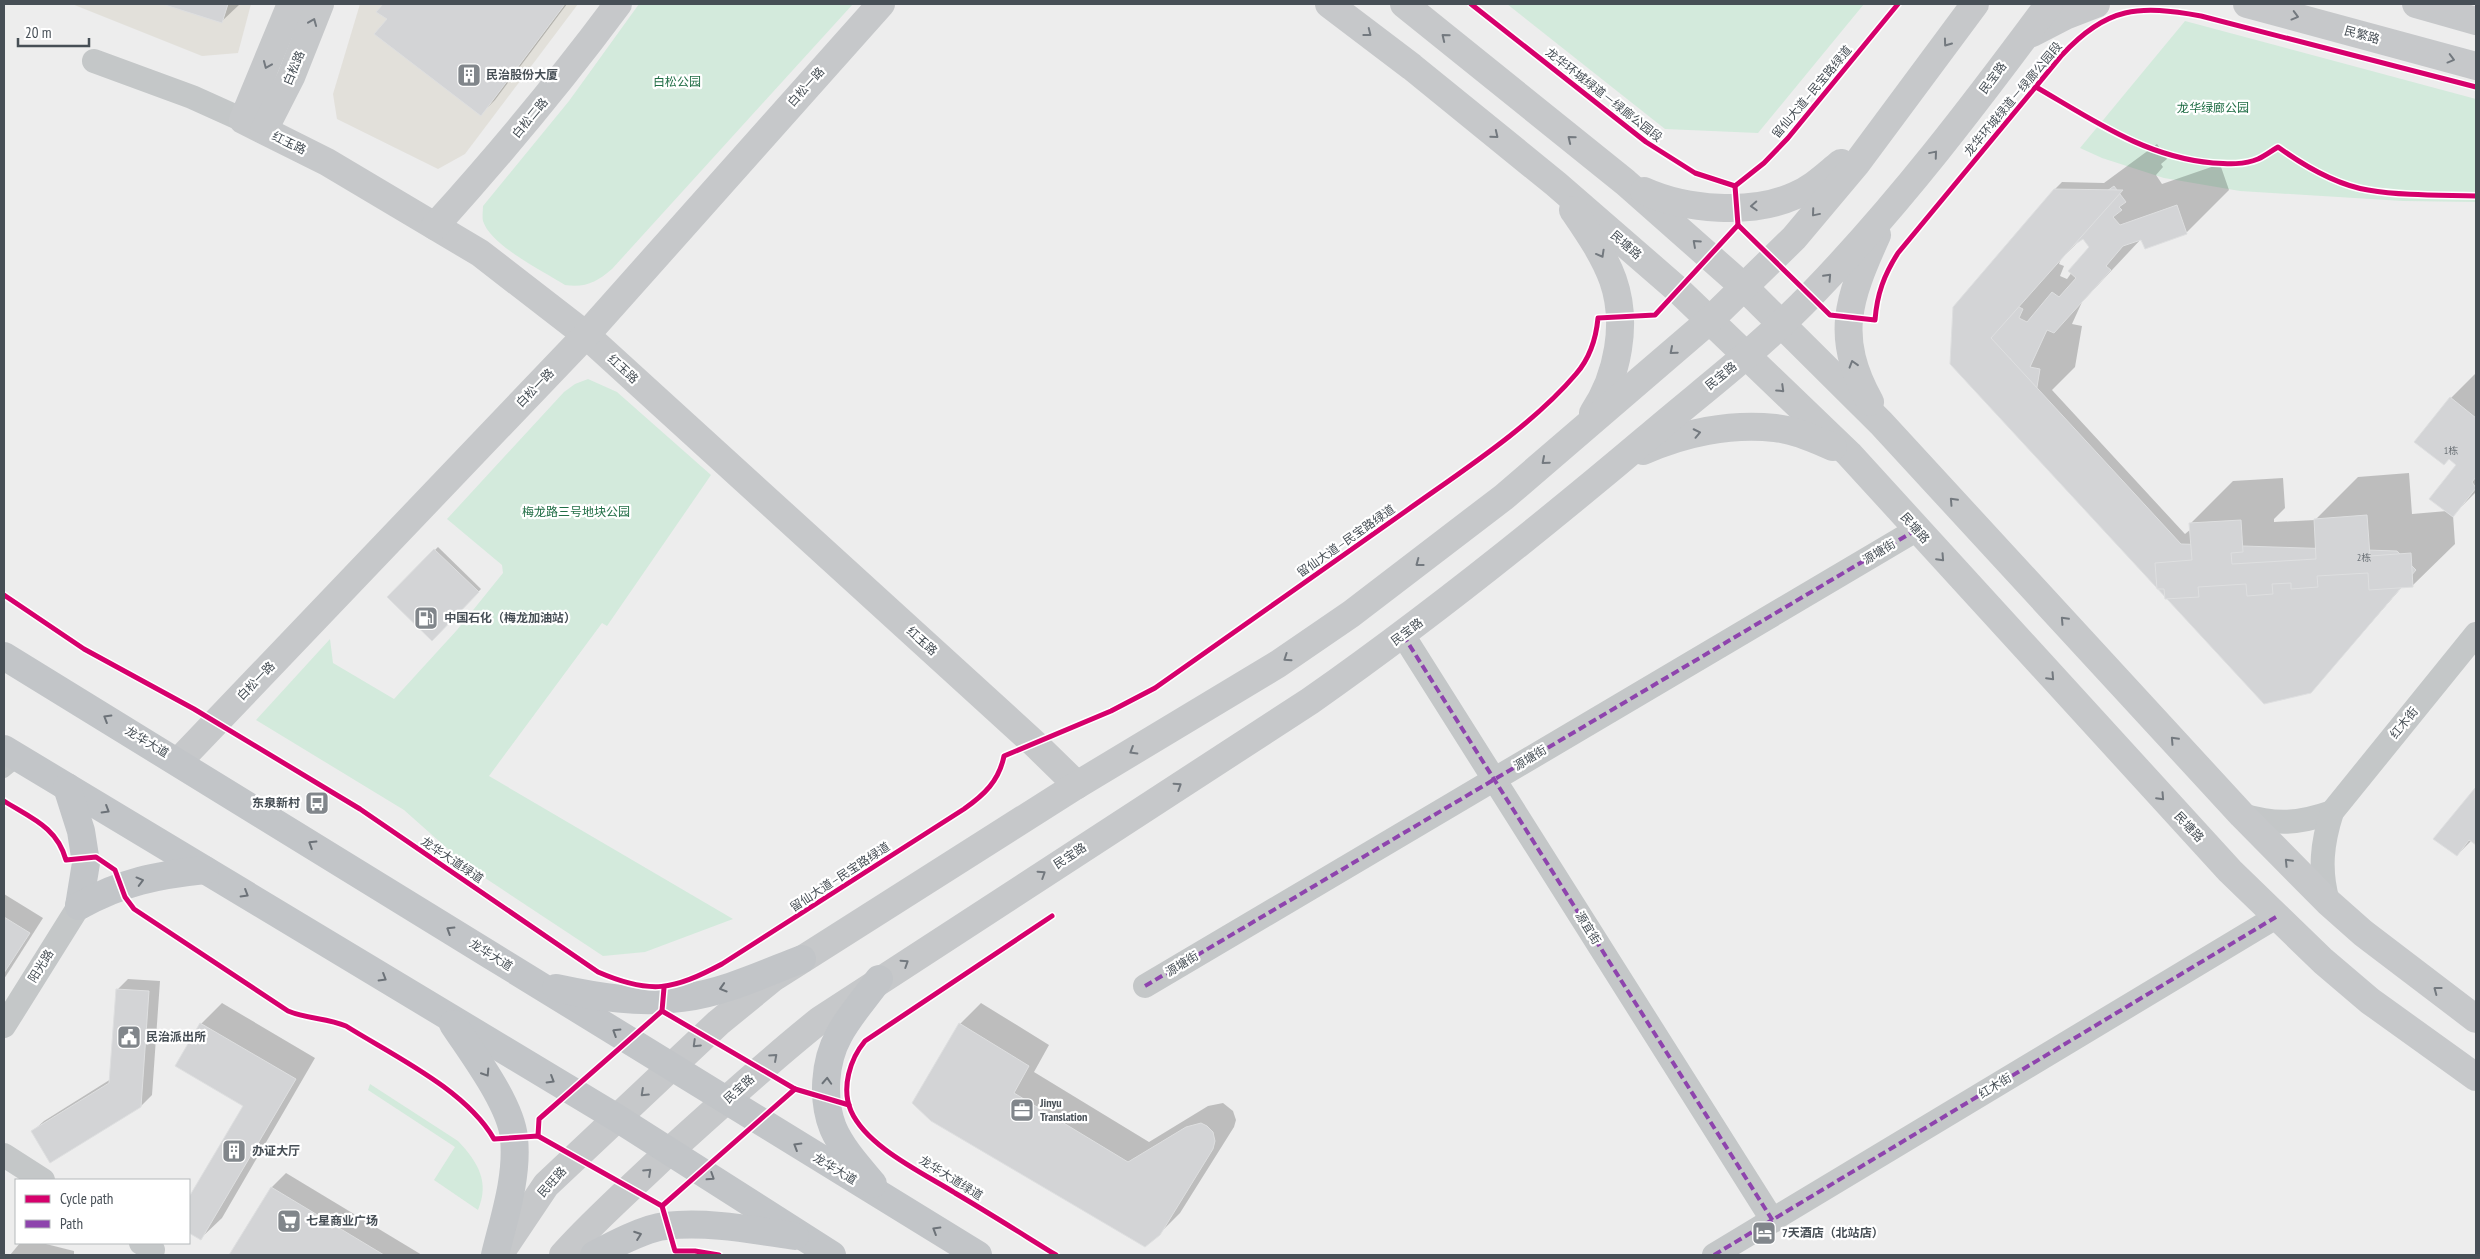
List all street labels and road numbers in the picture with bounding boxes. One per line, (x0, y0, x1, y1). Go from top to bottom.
street label: 民繁路 (2343, 23, 2381, 46)
street label: 龙华环城绿道－绿廊公园段 (1961, 39, 2065, 159)
street label: 留仙大道—民宝路绿道 (1769, 42, 1855, 141)
street label: 龙华环城绿道－绿廊公园段 (1543, 44, 1666, 145)
street label: 白松路 (280, 48, 307, 87)
street label: 民宝路 (1976, 59, 2009, 97)
street label: 白松一路 (784, 64, 827, 110)
street label: 白松二路 (508, 94, 551, 141)
street label: 红玉路 (270, 128, 309, 157)
street label: 民塘路 (1608, 227, 1645, 262)
street label: 红玉路 (605, 351, 642, 386)
street label: 民宝路 (1702, 358, 1739, 393)
street label: 白松一路 (513, 365, 557, 410)
street label: 留仙大道—民宝路绿道 (1294, 501, 1398, 580)
street label: 民塘路 (1898, 509, 1933, 546)
street label: 源塘街 (1859, 536, 1898, 567)
street label: 民宝路 (1388, 615, 1426, 648)
street label: 红玉路 (904, 623, 941, 658)
street label: 白松一路 (234, 658, 278, 703)
street label: 红木街 (2386, 704, 2421, 741)
street label: 龙华大道 (123, 723, 172, 760)
street label: 源塘街 (1510, 742, 1549, 773)
street label: 民塘路 (2172, 808, 2207, 845)
street label: 龙华大道绿道 (418, 833, 486, 886)
street label: 留仙大道—民宝路绿道 (787, 839, 892, 914)
street label: 民宝路 (1051, 839, 1089, 872)
street label: 源宜街 (1573, 908, 1604, 947)
street label: 龙华大道 (467, 935, 516, 974)
street label: 阳光路 (25, 946, 56, 985)
street label: 源塘街 (1162, 948, 1201, 979)
street label: 红木街 (1975, 1070, 2014, 1101)
street label: 民宝路 (720, 1071, 757, 1106)
street label: 龙华大道 (811, 1150, 860, 1187)
street label: 龙华大道绿道 (917, 1152, 986, 1203)
street label: 民旺路 (534, 1163, 569, 1200)

